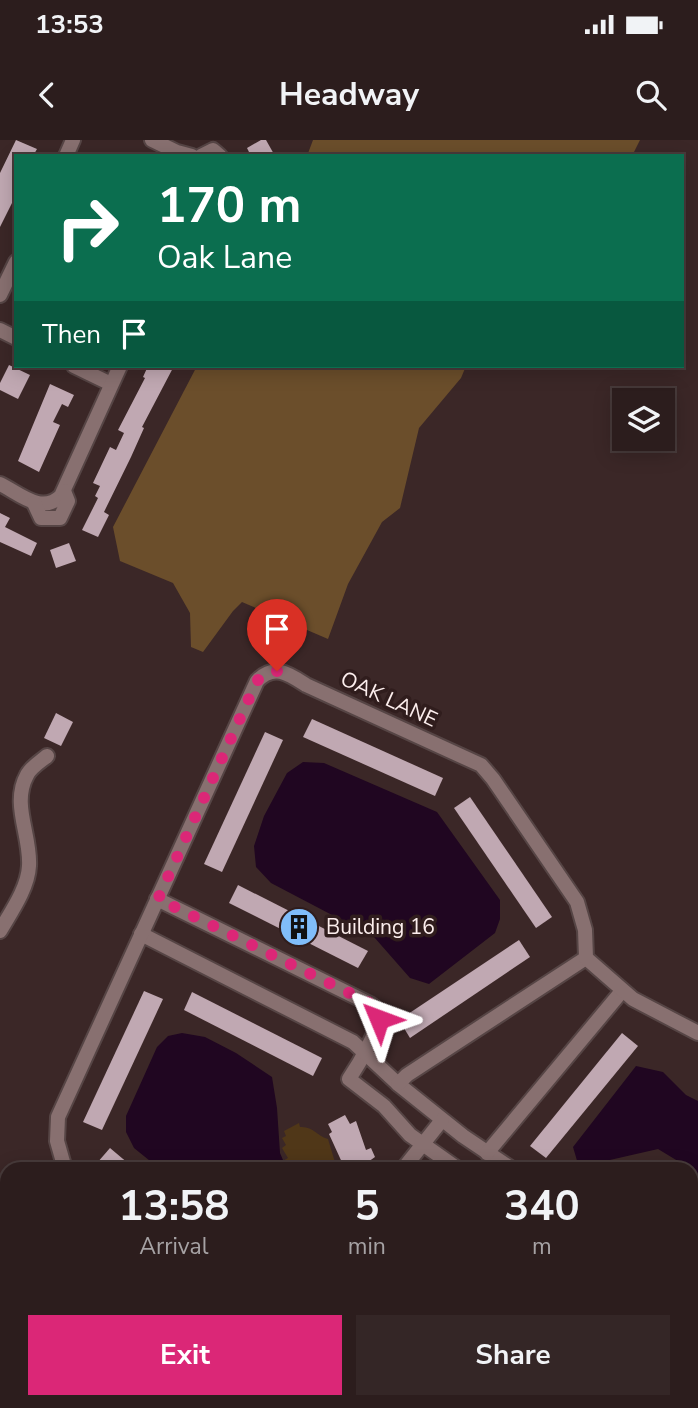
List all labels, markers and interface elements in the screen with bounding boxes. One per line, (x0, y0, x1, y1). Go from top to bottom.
text: 13:53 (35, 7, 104, 42)
text: Headway (279, 73, 419, 116)
icon: back (28, 76, 66, 114)
icon: search (632, 76, 670, 114)
text: 170 m (157, 172, 301, 239)
icon: right (42, 182, 133, 273)
text: Oak Lane (157, 236, 292, 279)
icon: arrive (115, 315, 153, 353)
text: Then (42, 317, 101, 352)
map controls (612, 388, 675, 451)
button: layers (612, 388, 675, 451)
pin (247, 599, 307, 671)
icon: arrive (258, 610, 296, 648)
street label: OAK LANE (336, 664, 442, 734)
building icon: Building 16 (278, 906, 320, 948)
place label: Building 16 (326, 913, 435, 941)
position arrow (342, 982, 416, 1056)
text: 13:58 (118, 1178, 229, 1235)
text: 5 (354, 1178, 379, 1235)
text: 340 (504, 1178, 580, 1235)
text: Arrival (139, 1231, 208, 1262)
text: min (348, 1231, 386, 1262)
text: m (532, 1231, 552, 1262)
button: Exit (28, 1315, 342, 1395)
button: Share (356, 1315, 670, 1395)

